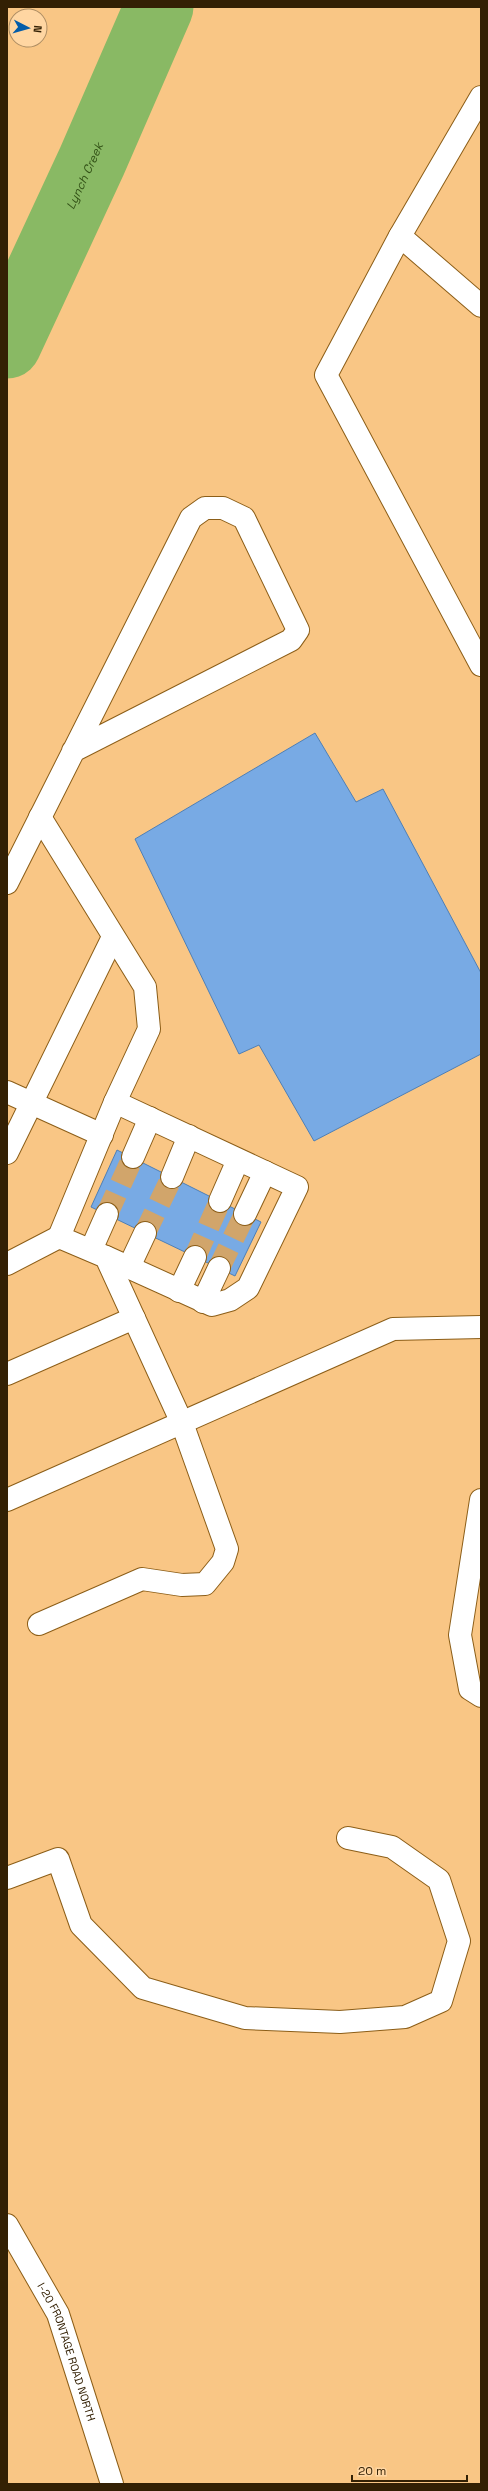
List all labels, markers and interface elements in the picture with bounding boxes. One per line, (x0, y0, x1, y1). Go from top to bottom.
north arrow (8, 8, 48, 48)
text: N (31, 25, 45, 33)
water label: Lynch Creek (63, 139, 108, 212)
street label: I-20 FRONTAGE ROAD NORTH (34, 2280, 99, 2423)
scale bar (352, 2457, 467, 2483)
text: 20 m (358, 2463, 386, 2479)

